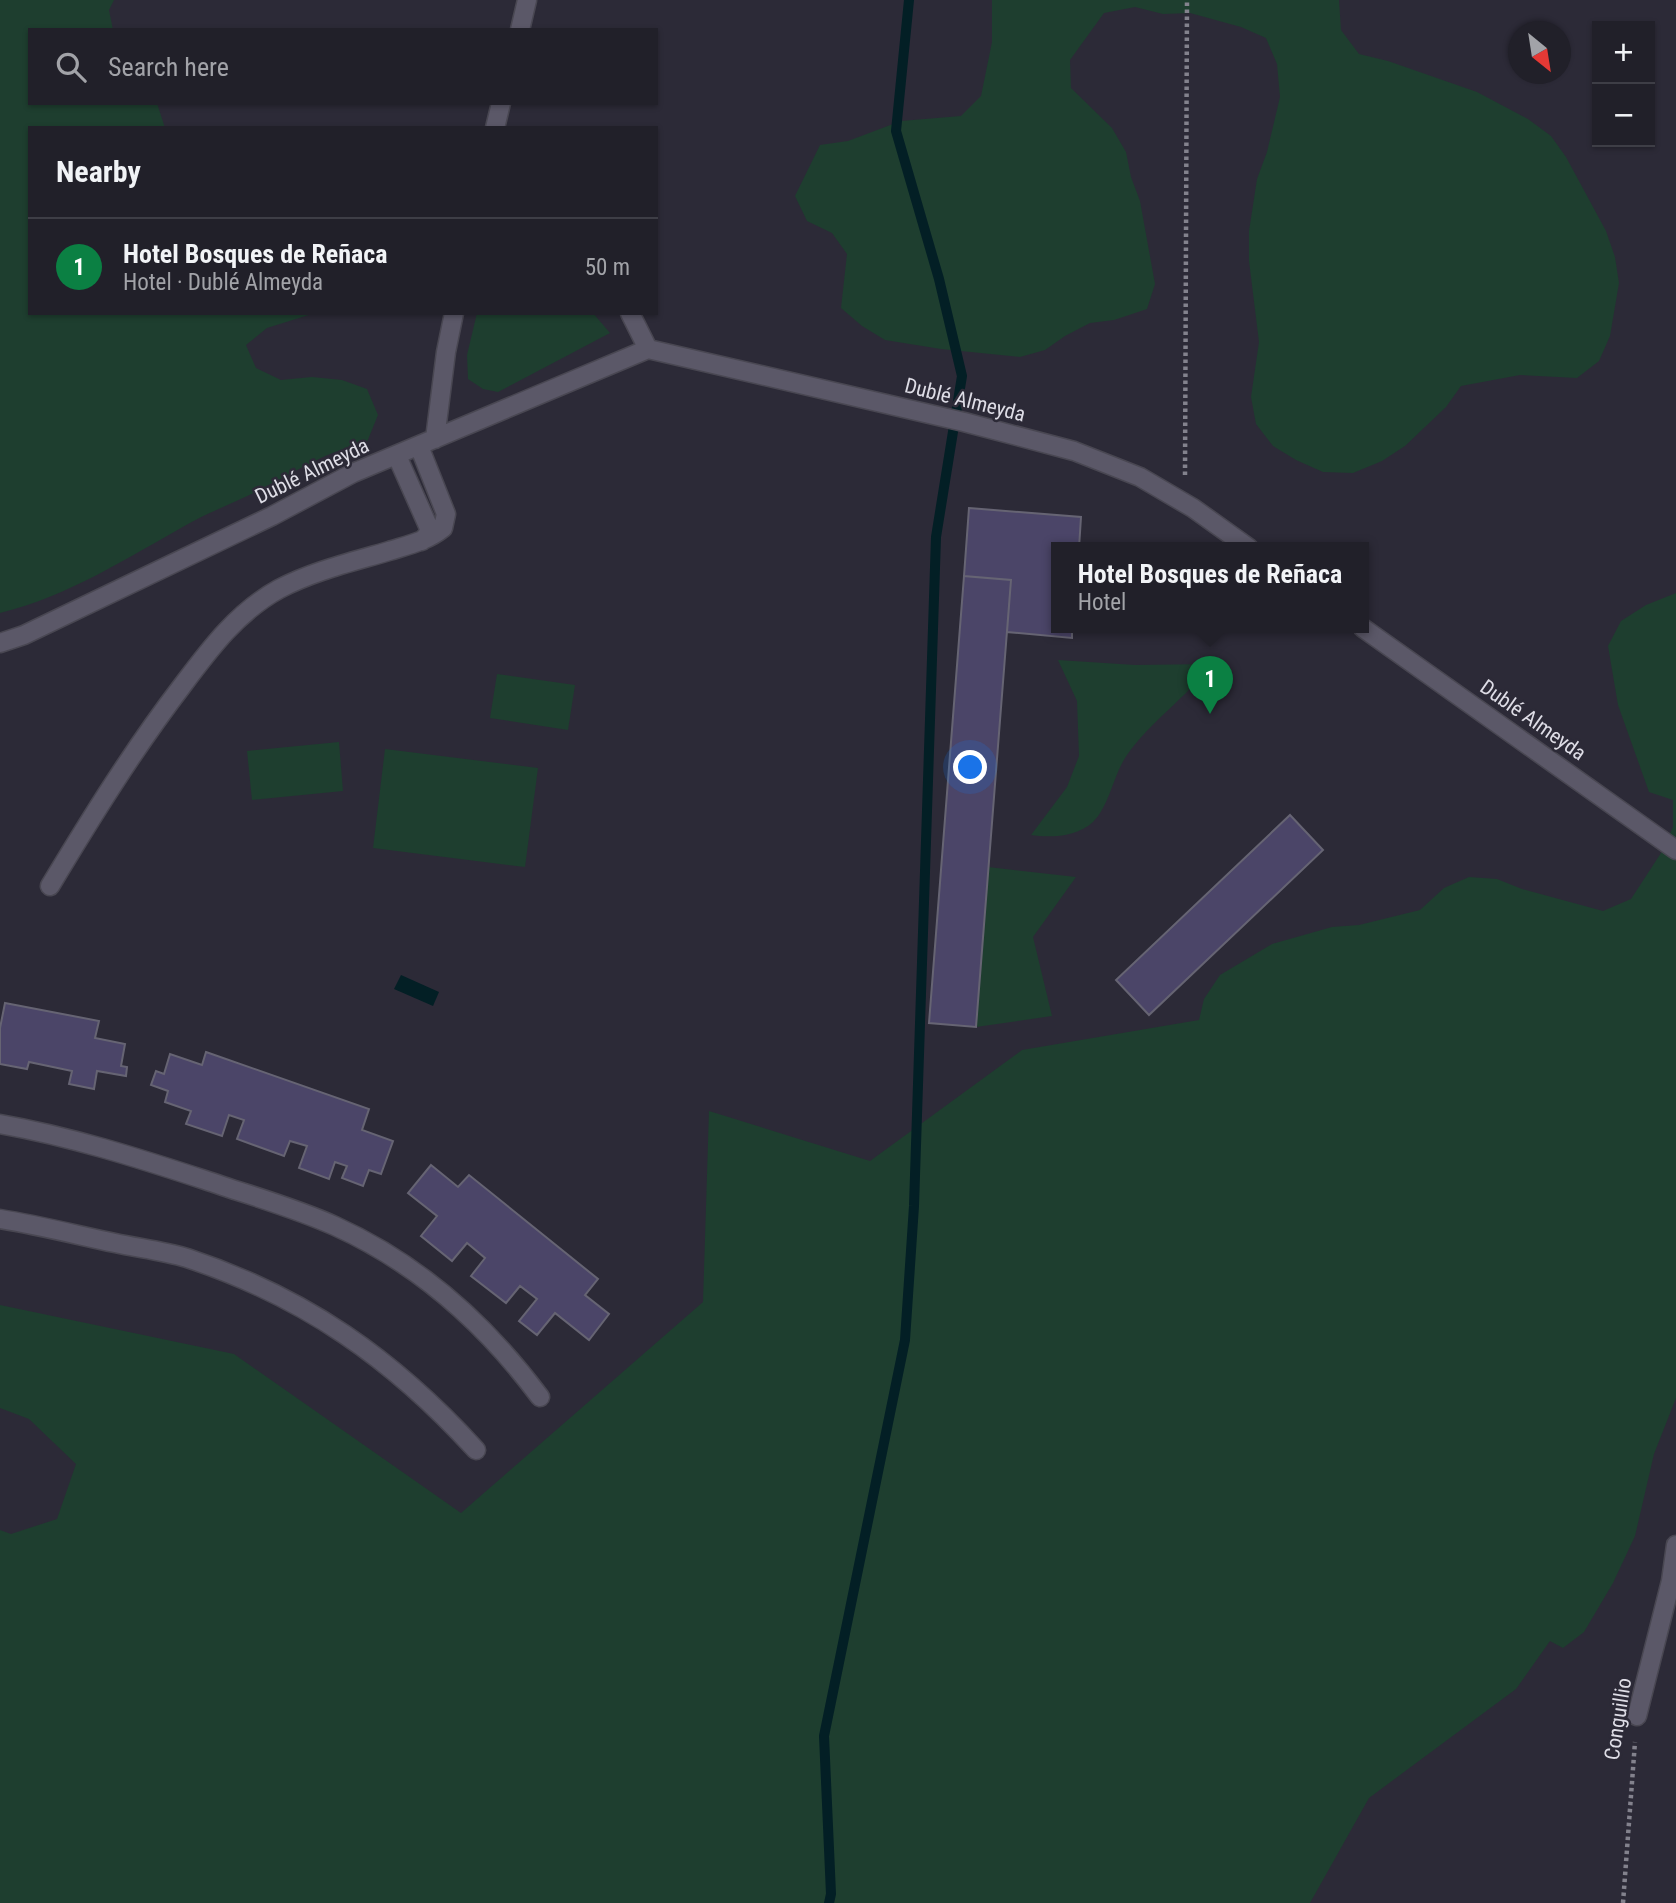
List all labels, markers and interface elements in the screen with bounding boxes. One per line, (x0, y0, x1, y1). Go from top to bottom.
north arrow (1508, 21, 1571, 84)
map controls (1592, 21, 1655, 147)
button: + (1592, 21, 1655, 84)
search box (28, 28, 658, 105)
icon: search (52, 48, 90, 86)
text: Search here (108, 52, 229, 82)
button: − (1592, 84, 1655, 147)
text: Nearby (56, 154, 141, 189)
text: Hotel Bosques de Reñaca (123, 239, 388, 269)
text: 1 (73, 254, 85, 281)
text: 50 m (585, 254, 630, 281)
text: Hotel · Dublé Almeyda (123, 269, 323, 296)
street label: Dublé Almeyda (902, 373, 1028, 427)
street label: Dublé Almeyda (251, 433, 373, 509)
popup (1051, 542, 1369, 633)
text: Hotel Bosques de Reñaca (1078, 559, 1342, 589)
text: Hotel (1078, 589, 1126, 616)
pin: 1 (1187, 656, 1233, 714)
street label: Dublé Almeyda (1476, 675, 1590, 765)
your location (953, 750, 987, 784)
street label: Conguillio (1600, 1676, 1636, 1762)

